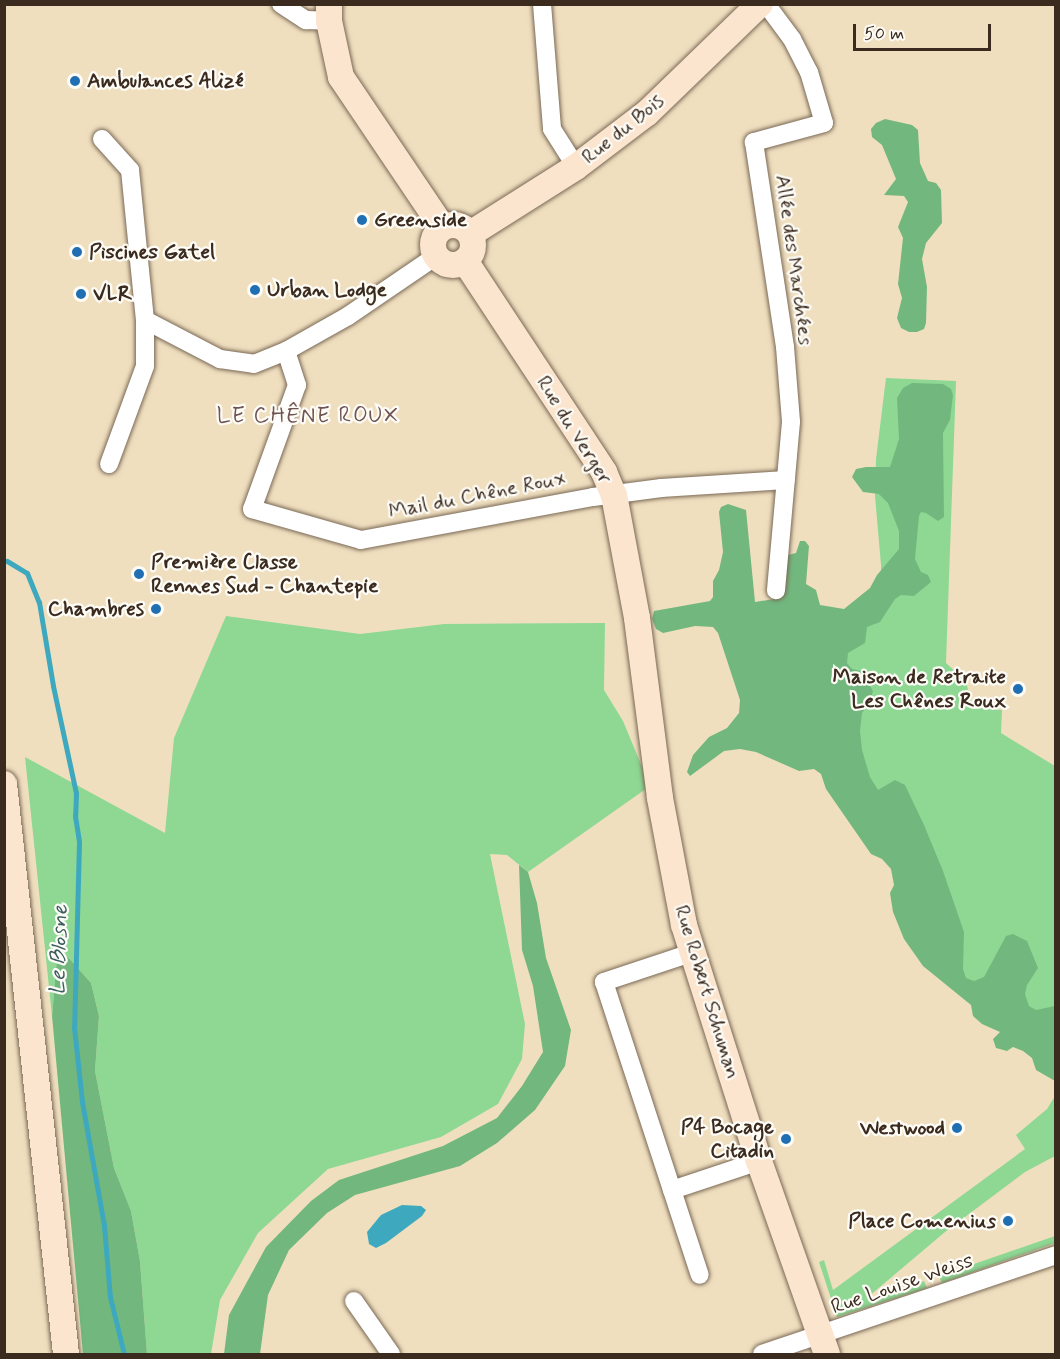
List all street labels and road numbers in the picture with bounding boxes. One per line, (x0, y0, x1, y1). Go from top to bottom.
street label: Rue du Bois (577, 88, 669, 170)
street label: Allée des Marchées (770, 173, 818, 347)
street label: Rue du Verger (531, 372, 617, 488)
street label: Mail du Chêne Roux (390, 466, 564, 524)
street label: Rue Robert Schuman (668, 902, 746, 1082)
street label: Rue Louise Weiss (827, 1248, 977, 1320)

